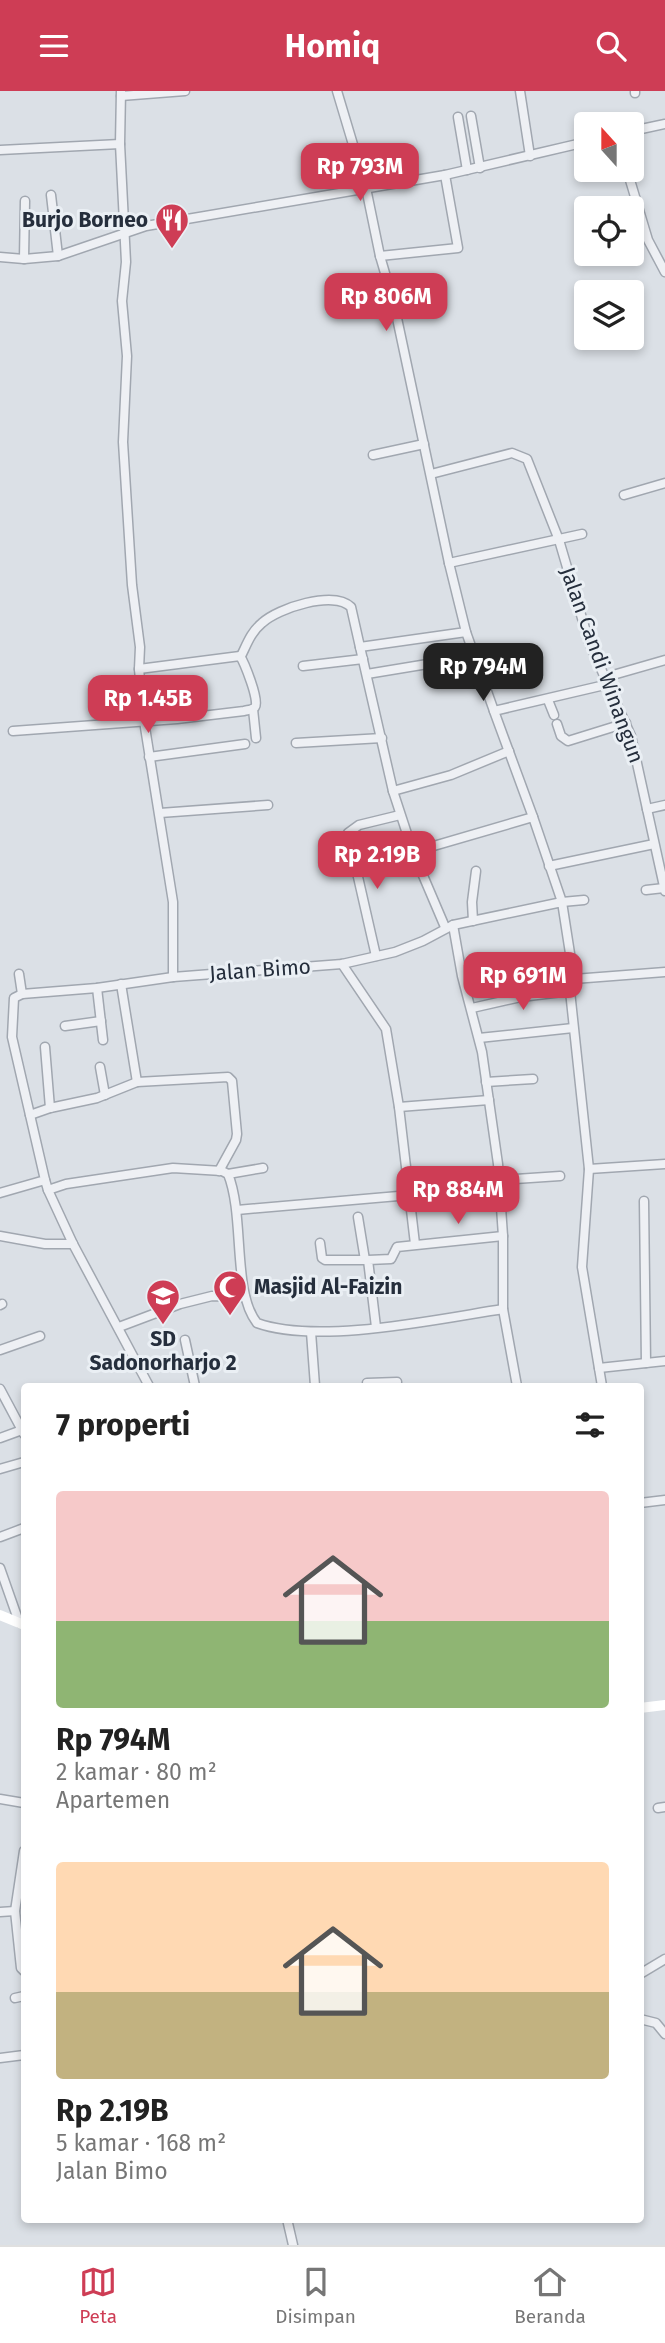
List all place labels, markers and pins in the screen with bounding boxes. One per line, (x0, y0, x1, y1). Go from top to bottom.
pin: Rp 793M (295, 143, 425, 203)
restaurant icon: Burjo Borneo (153, 201, 191, 250)
place label: Burjo Borneo (22, 207, 148, 233)
pin: Rp 806M (321, 273, 451, 333)
pin: Rp 794M (418, 643, 548, 703)
pin: Rp 1.45B (76, 675, 220, 735)
pin: Rp 2.19B (305, 831, 449, 891)
pin: Rp 691M (458, 953, 588, 1012)
pin: Rp 884M (393, 1167, 523, 1226)
mosque icon: Masjid Al-Faizin (211, 1268, 249, 1317)
place label: Masjid Al-Faizin (254, 1274, 402, 1300)
school or university icon: SD Sadonorharjo 2 (144, 1277, 182, 1326)
place label: SD Sadonorharjo 2 (89, 1326, 237, 1376)

